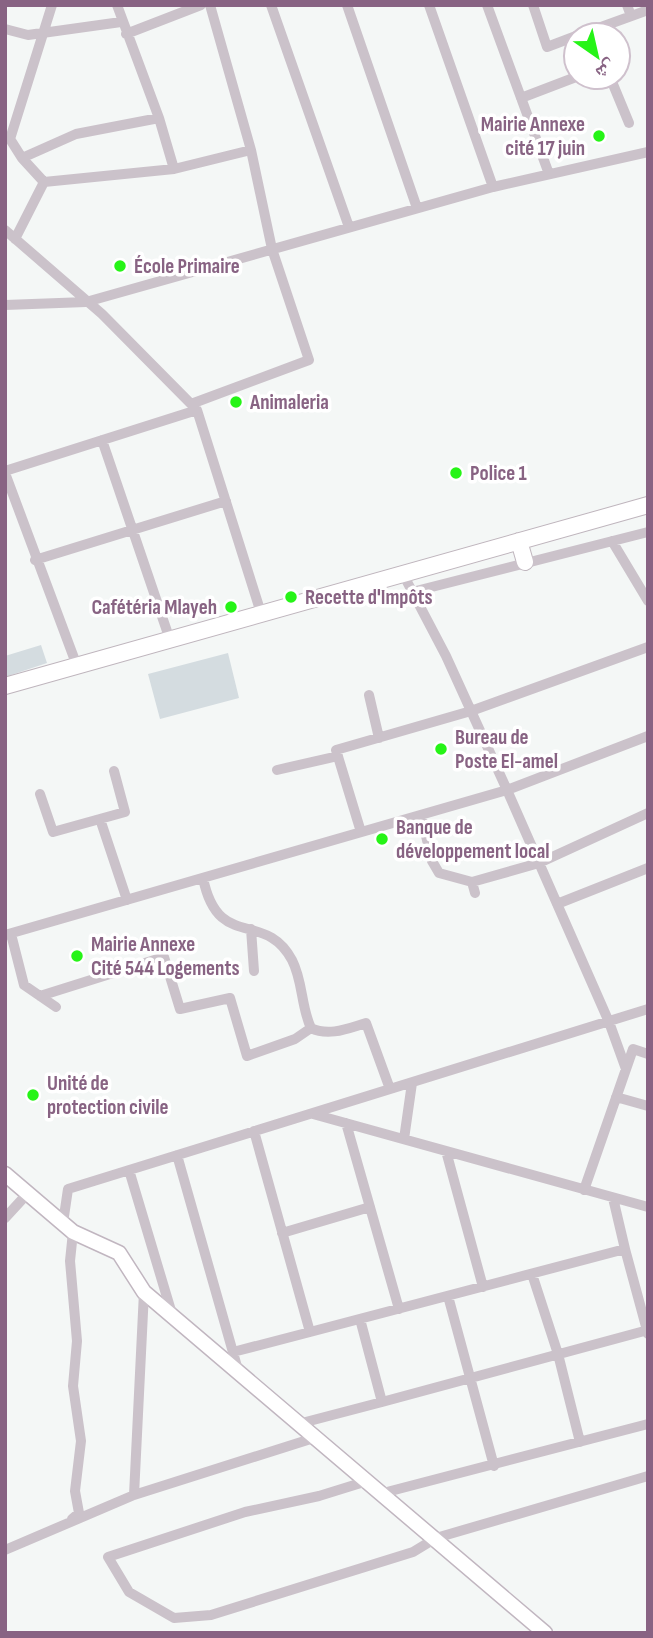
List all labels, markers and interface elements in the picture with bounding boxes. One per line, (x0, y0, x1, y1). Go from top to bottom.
north arrow (562, 21, 632, 91)
text: ش (591, 54, 620, 84)
place label: Mairie Annexe cité 17 juin (481, 112, 585, 161)
marker: Mairie Annexe cité 17 juin (591, 128, 607, 144)
place label: École Primaire (134, 254, 240, 279)
marker: École Primaire (112, 258, 128, 274)
place label: Animaleria (249, 390, 329, 415)
marker: Animaleria (228, 394, 244, 410)
place label: Police 1 (470, 461, 527, 486)
marker: Police 1 (448, 465, 464, 481)
place label: Recette d'Impôts (305, 585, 433, 610)
marker: Recette d'Impôts (283, 589, 299, 605)
place label: Cafétéria Mlayeh (91, 595, 217, 620)
marker: Cafétéria Mlayeh (223, 599, 239, 615)
place label: Bureau de Poste El-amel (455, 725, 558, 774)
marker: Bureau de Poste El-amel (433, 741, 449, 757)
place label: Banque de développement local (396, 815, 550, 864)
marker: Banque de développement local (374, 831, 390, 847)
place label: Mairie Annexe Cité 544 Logements (91, 932, 240, 981)
marker: Mairie Annexe Cité 544 Logements (69, 948, 85, 964)
place label: Unité de protection civile (47, 1071, 168, 1120)
marker: Unité de protection civile (25, 1087, 41, 1103)

